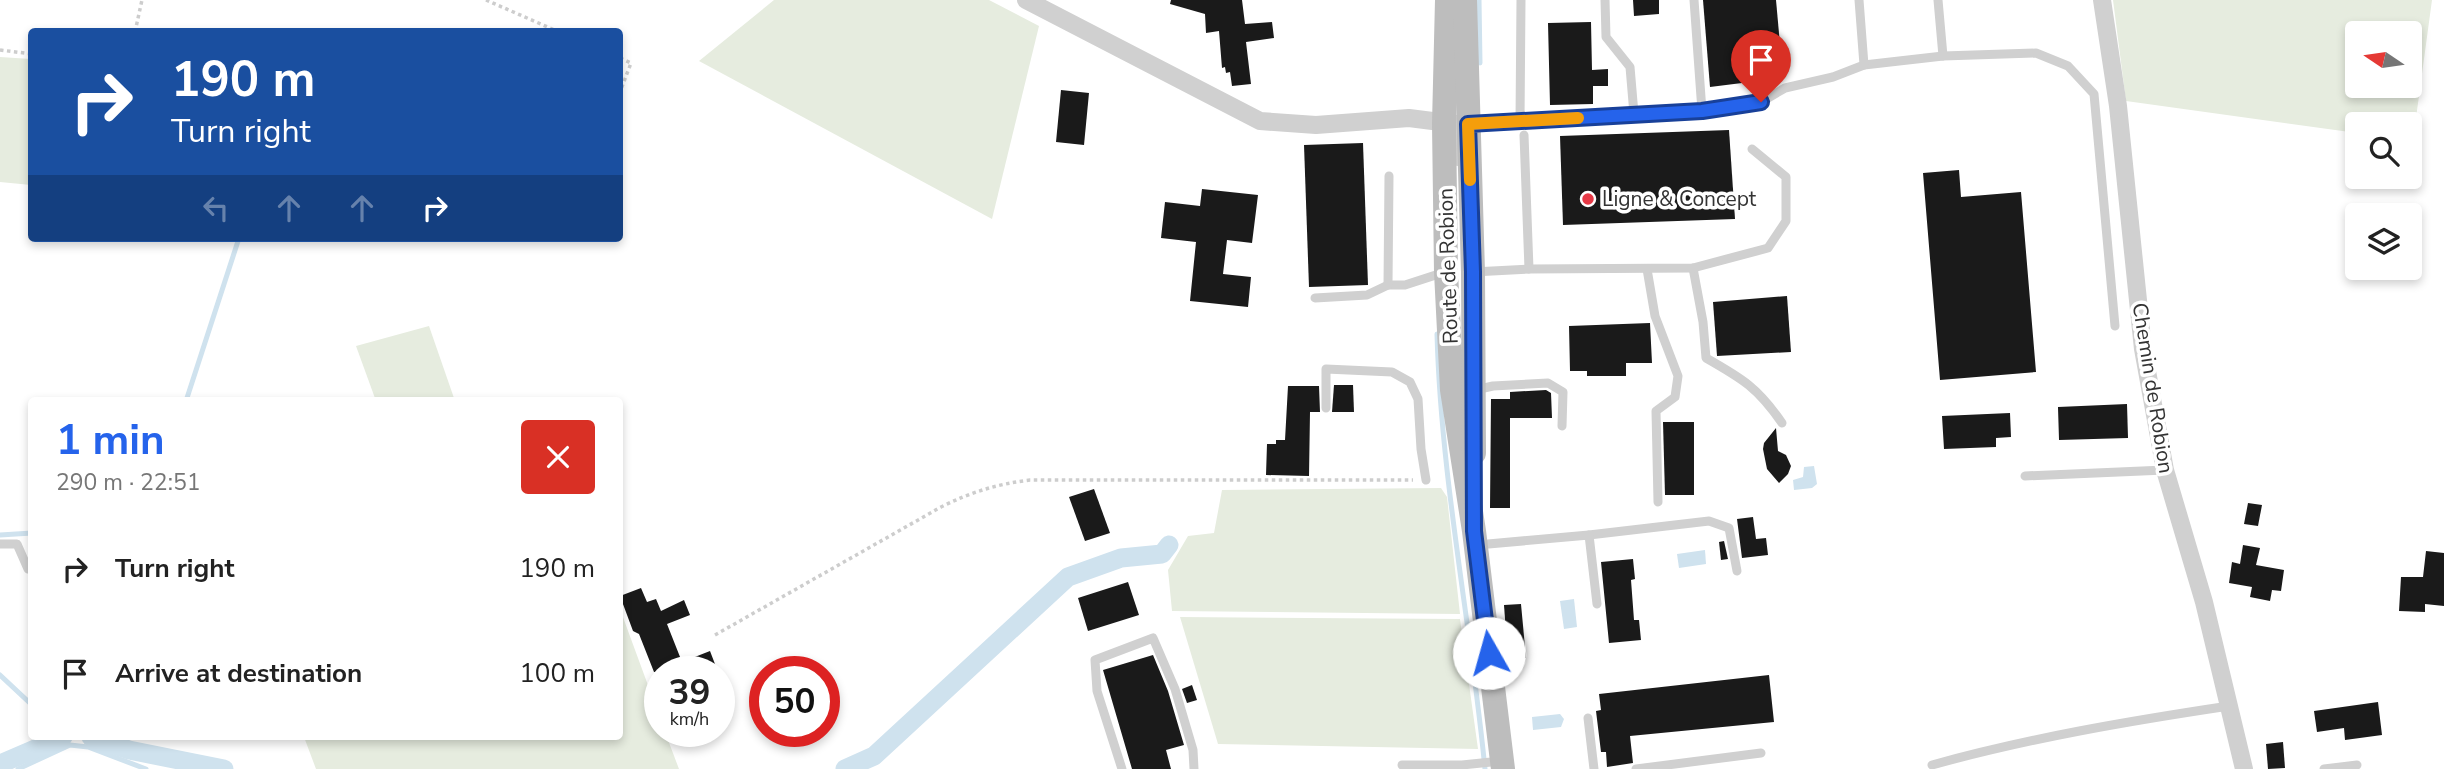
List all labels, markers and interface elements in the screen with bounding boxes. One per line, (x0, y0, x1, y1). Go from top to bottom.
north arrow (2345, 21, 2422, 98)
map controls (2345, 21, 2422, 280)
pin (1731, 30, 1791, 102)
icon: arrive (1742, 41, 1780, 79)
text: 190 m (171, 46, 315, 113)
icon: right (56, 56, 147, 147)
text: Turn right (171, 110, 311, 153)
button: search (2345, 112, 2422, 189)
place label: Ligne & Concept (1602, 185, 1757, 213)
street label: Route de Robion (1431, 188, 1465, 344)
icon: left (197, 189, 235, 227)
icon: ahead (270, 189, 308, 227)
icon: ahead (343, 189, 381, 227)
icon: right (416, 189, 454, 227)
marker: Ligne & Concept (1580, 191, 1596, 207)
button: layers (2345, 203, 2422, 280)
street label: Chemin de Robion (2126, 301, 2180, 475)
text: 1 min (56, 412, 165, 469)
button: close (521, 420, 595, 494)
text: 290 m · 22:51 (56, 467, 201, 498)
icon: right (56, 550, 94, 588)
text: Turn right (115, 551, 234, 586)
text: 190 m (519, 551, 595, 586)
position arrow (1452, 616, 1526, 690)
icon: arrive (56, 655, 94, 693)
text: Arrive at destination (115, 656, 362, 691)
text: 100 m (519, 656, 595, 691)
speed limit sign: 50 (749, 656, 840, 747)
text: 39 (668, 669, 711, 716)
text: km/h (670, 707, 709, 731)

